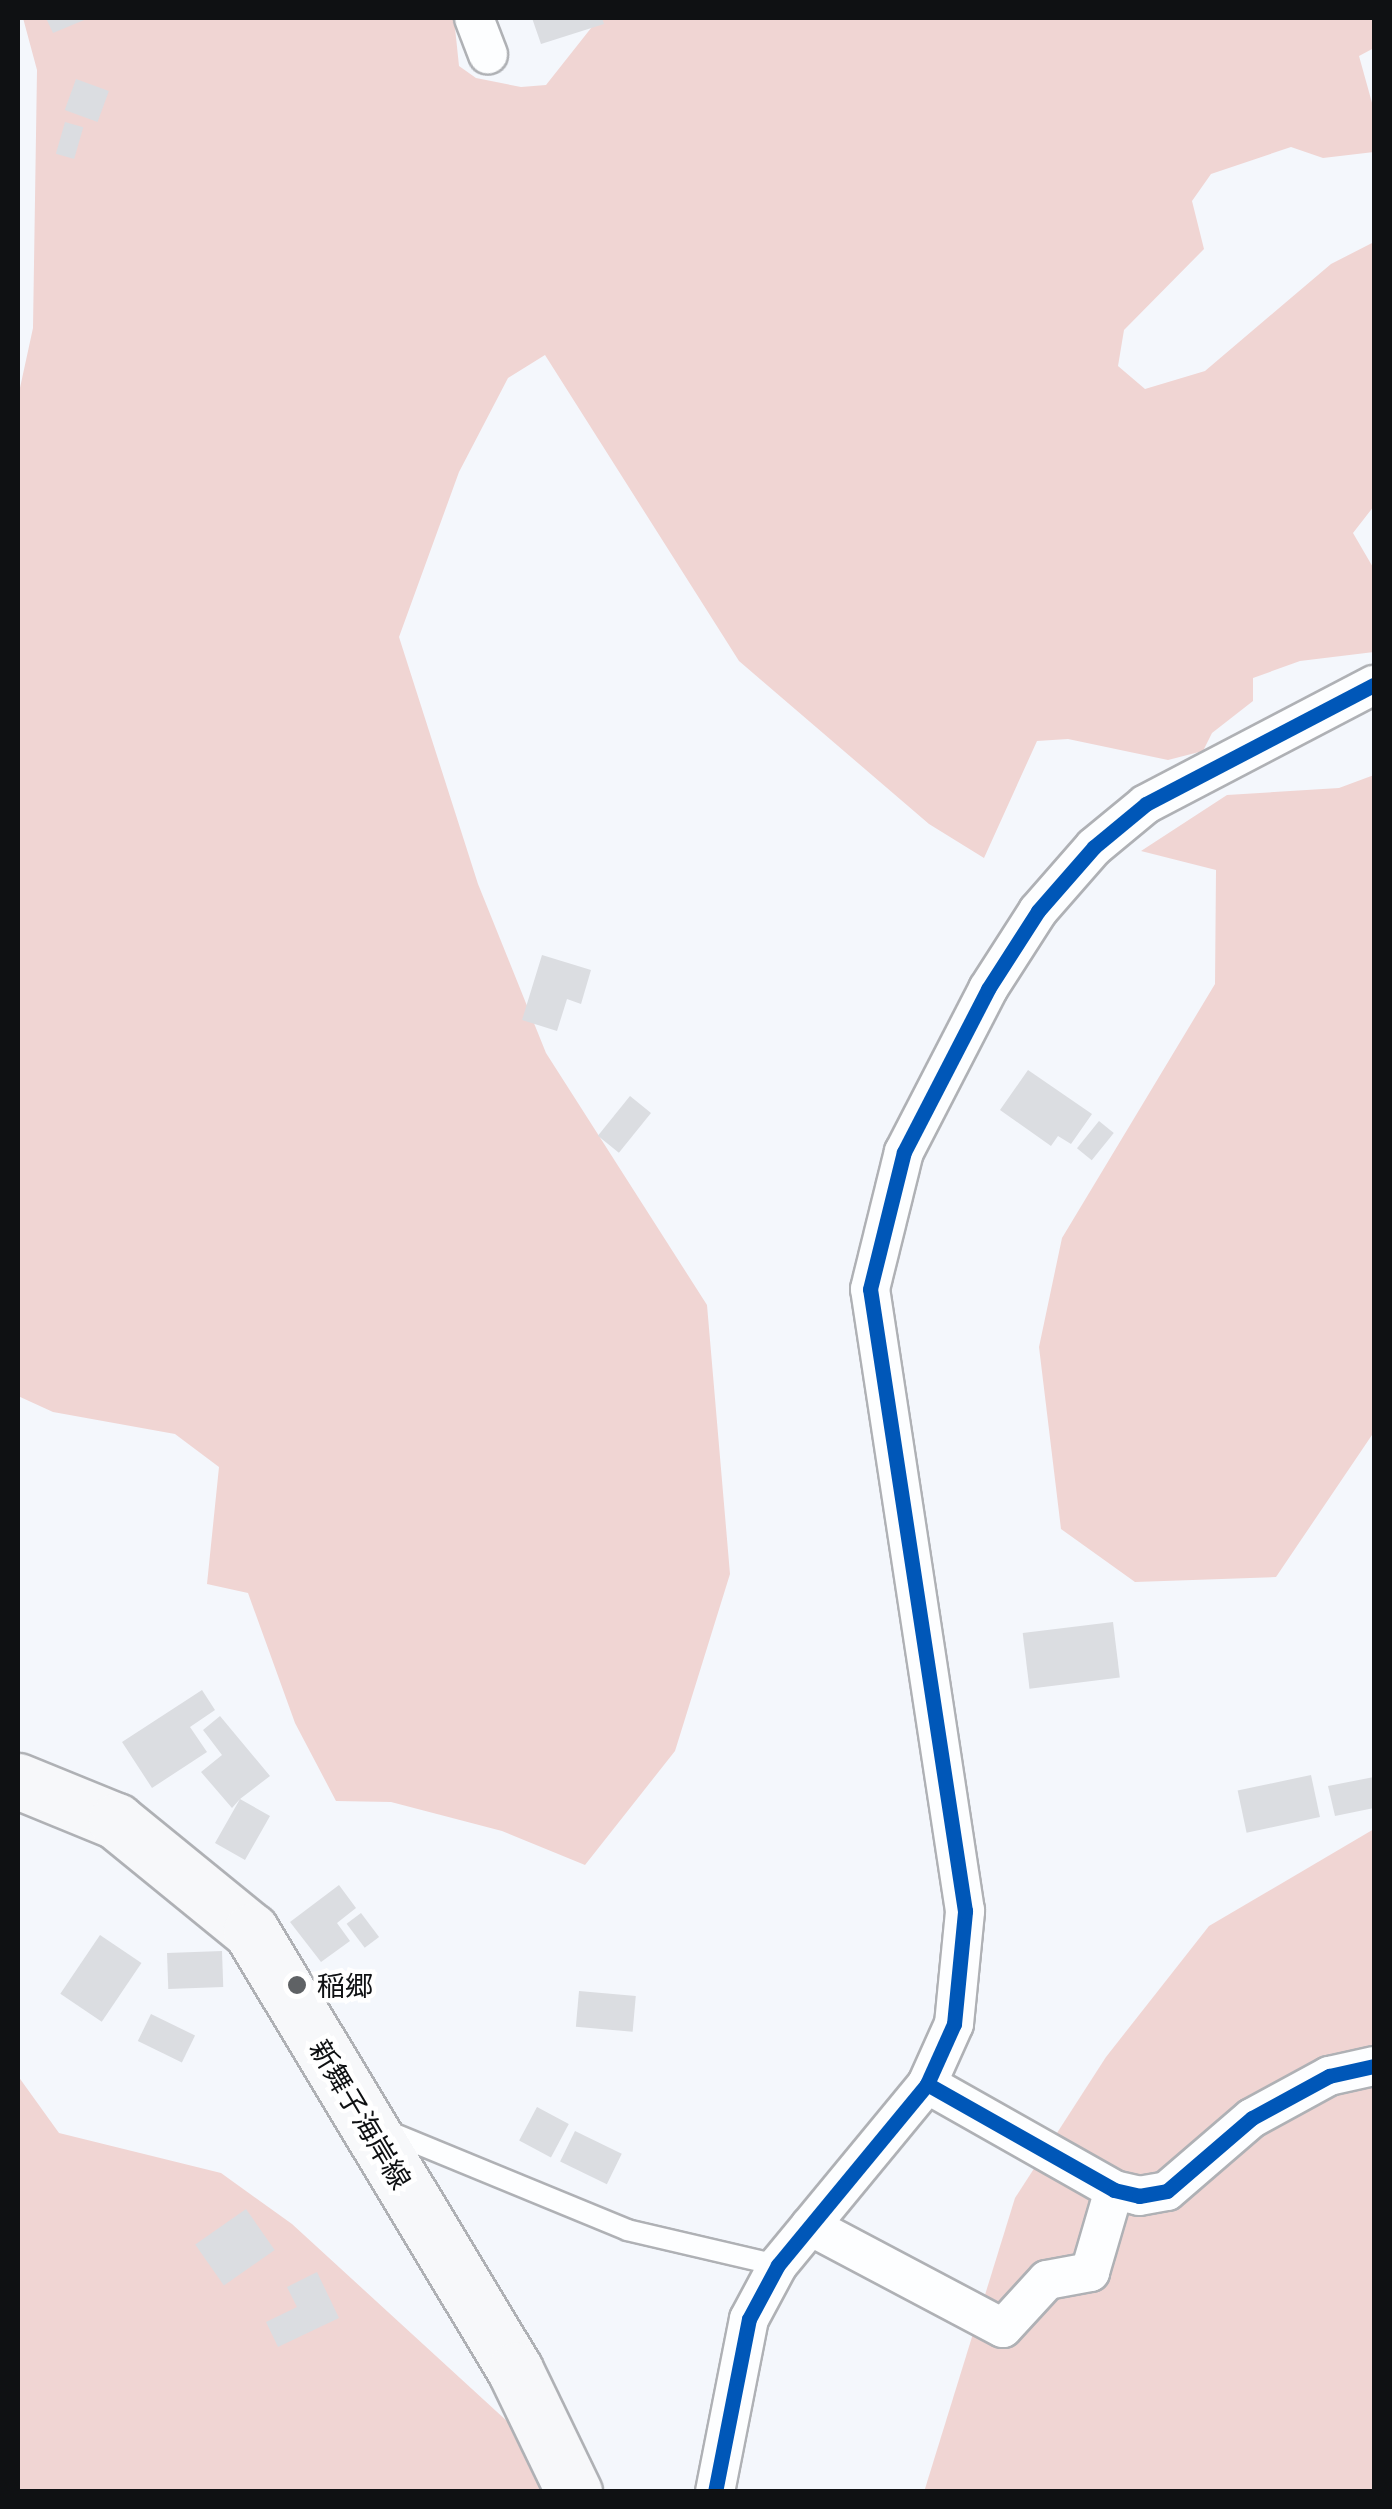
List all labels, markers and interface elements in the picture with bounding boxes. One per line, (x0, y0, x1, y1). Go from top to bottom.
place label: 稲郷 (317, 1968, 373, 2002)
marker: 稲郷 (286, 1974, 308, 1996)
street label: 新舞子海岸線 (303, 2033, 419, 2195)

